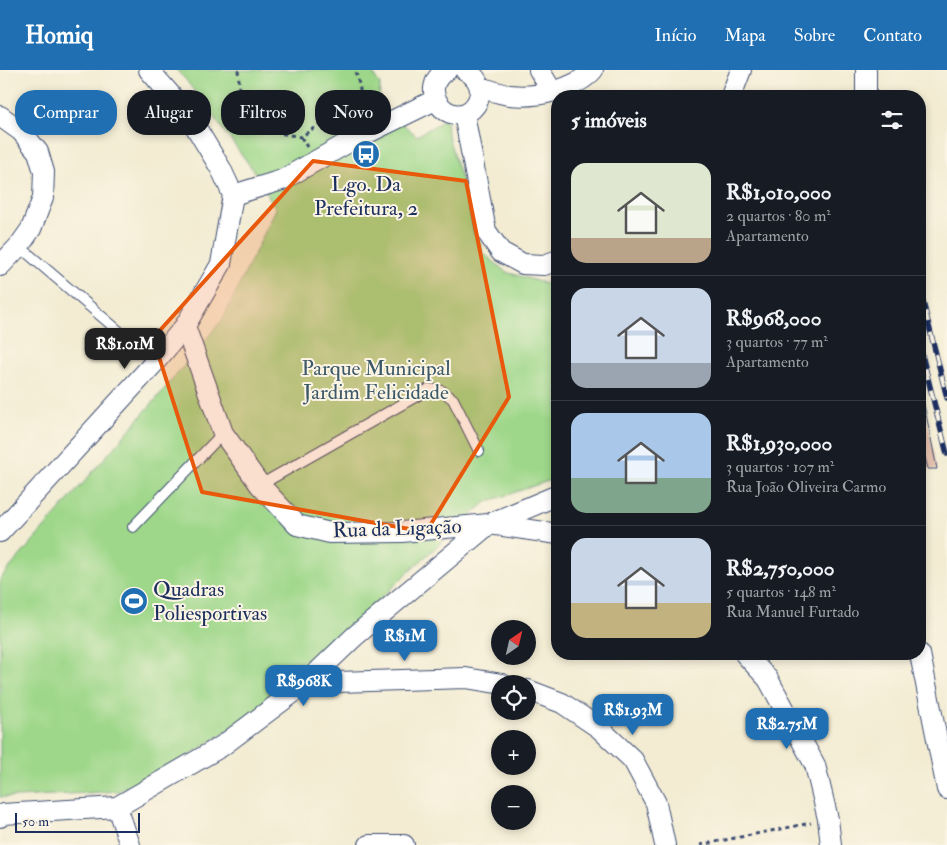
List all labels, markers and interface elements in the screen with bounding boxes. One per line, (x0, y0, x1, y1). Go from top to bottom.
text: Homiq (25, 20, 93, 51)
text: Início (655, 24, 696, 47)
text: Mapa (724, 24, 766, 47)
text: Sobre (794, 24, 835, 47)
text: Contato (863, 24, 922, 47)
chip: Comprar (15, 90, 117, 135)
chip: Alugar (127, 90, 211, 135)
chip: Filtros (221, 90, 305, 135)
chip: Novo (315, 90, 391, 135)
icon: filters (878, 106, 906, 134)
text: 5 imóveis (571, 107, 647, 134)
bus stop icon: Lgo. Da Prefeitura, 2 (351, 139, 381, 169)
place label: Lgo. Da Prefeitura, 2 (314, 171, 418, 222)
text: R$1,010,000 (726, 179, 831, 206)
icon: home (611, 183, 671, 243)
text: 2 quartos · 80 m² (726, 206, 831, 226)
text: Apartamento (726, 226, 809, 246)
text: R$968,000 (726, 305, 821, 332)
icon: home (611, 308, 671, 368)
pin: R$1.01M (79, 328, 171, 370)
text: 3 quartos · 77 m² (726, 332, 828, 352)
text: R$1.01M (96, 334, 154, 354)
text: Apartamento (726, 352, 809, 372)
park label: Parque Municipal Jardim Felicidade (301, 355, 451, 406)
text: R$1,930,000 (726, 430, 832, 457)
icon: home (611, 433, 671, 493)
text: 3 quartos · 107 m² (726, 457, 834, 477)
text: Rua João Oliveira Carmo (726, 477, 886, 497)
street label: Rua da Ligação (332, 513, 462, 544)
text: R$2,750,000 (726, 555, 835, 582)
icon: home (611, 558, 671, 618)
place label: Quadras Poliesportivas (153, 576, 267, 627)
text: 5 quartos · 148 m² (726, 582, 836, 602)
sports icon: Quadras Poliesportivas (119, 586, 149, 616)
text: Rua Manuel Furtado (726, 602, 859, 622)
pin: R$1M (375, 620, 435, 662)
north arrow (491, 620, 536, 665)
map controls (491, 620, 536, 830)
text: R$1M (384, 626, 426, 646)
pin: R$968K (263, 664, 345, 707)
text: R$968K (276, 671, 332, 691)
button: locate (491, 675, 536, 720)
pin: R$1.93M (587, 694, 679, 736)
text: R$1.93M (603, 700, 663, 720)
pin: R$2.75M (741, 708, 833, 750)
text: R$2.75M (757, 714, 817, 734)
button: + (491, 730, 536, 775)
button: − (491, 785, 536, 830)
scale bar (15, 810, 140, 833)
text: 50 m (22, 813, 49, 830)

